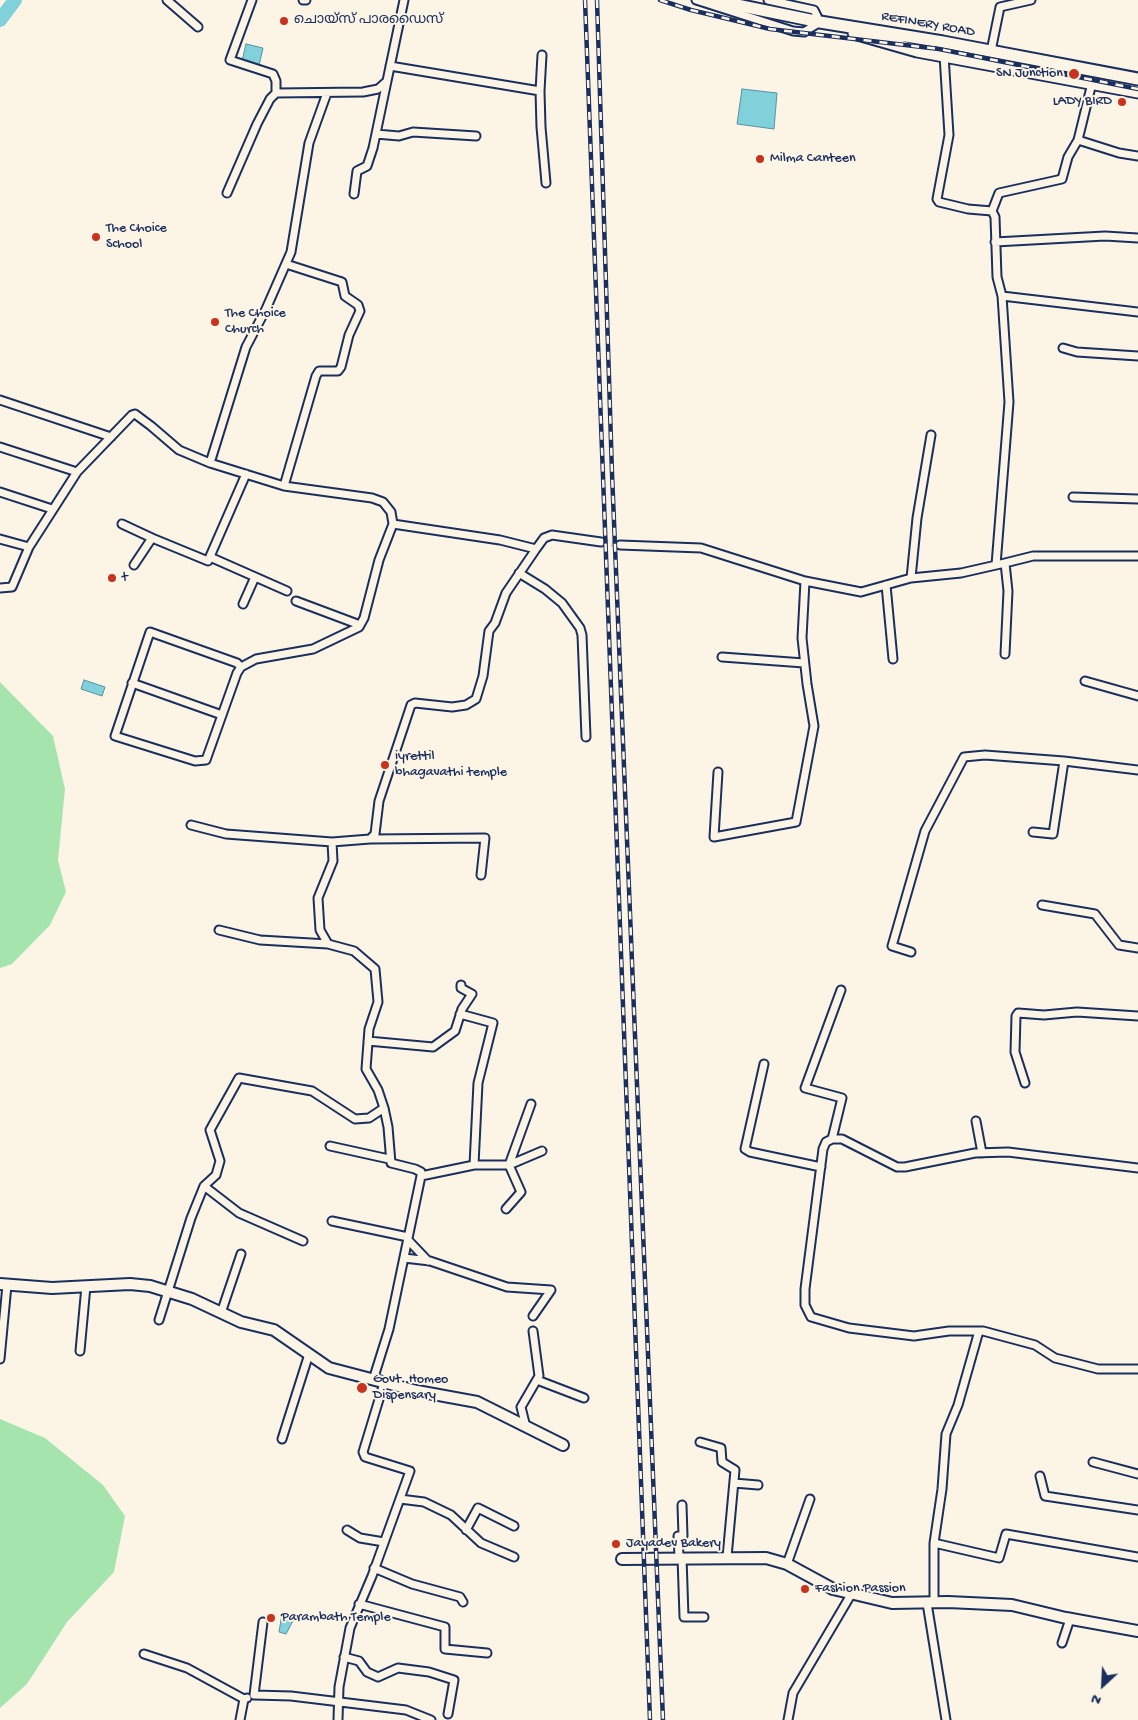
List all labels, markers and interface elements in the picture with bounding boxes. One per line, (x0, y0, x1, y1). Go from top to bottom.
street label: REFINERY ROAD (880, 9, 976, 41)
place label: ചൊയ്സ് പാരഡൈസ് (294, 13, 443, 29)
marker: ചൊയ്സ് പാരഡൈസ് (278, 15, 290, 27)
place label: SN Junction (996, 66, 1063, 82)
marker: SN Junction (1067, 67, 1081, 81)
place label: LADY BIRD (1053, 94, 1112, 110)
marker: LADY BIRD (1116, 96, 1128, 108)
place label: Milma Canteen (770, 151, 856, 167)
marker: Milma Canteen (754, 153, 766, 165)
place label: The Choice School (106, 221, 167, 253)
marker: The Choice School (90, 231, 102, 243)
place label: The Choice Church (225, 306, 286, 338)
marker: The Choice Church (209, 316, 221, 328)
place label: t (122, 570, 128, 586)
marker: t (106, 572, 118, 584)
place label: iyrettil bhagavathi temple (395, 749, 507, 782)
marker: iyrettil bhagavathi temple (379, 759, 391, 771)
place label: Govt. Homeo Dispensary (373, 1372, 448, 1404)
marker: Govt. Homeo Dispensary (355, 1381, 369, 1395)
place label: Jayadev Bakery (626, 1536, 721, 1552)
marker: Jayadev Bakery (610, 1538, 622, 1550)
place label: Fashion Passion (815, 1581, 906, 1597)
marker: Fashion Passion (799, 1583, 811, 1595)
place label: Parambath Temple (281, 1610, 391, 1626)
marker: Parambath Temple (265, 1612, 277, 1624)
north arrow (1078, 1660, 1128, 1710)
text: N (1089, 1689, 1104, 1709)

